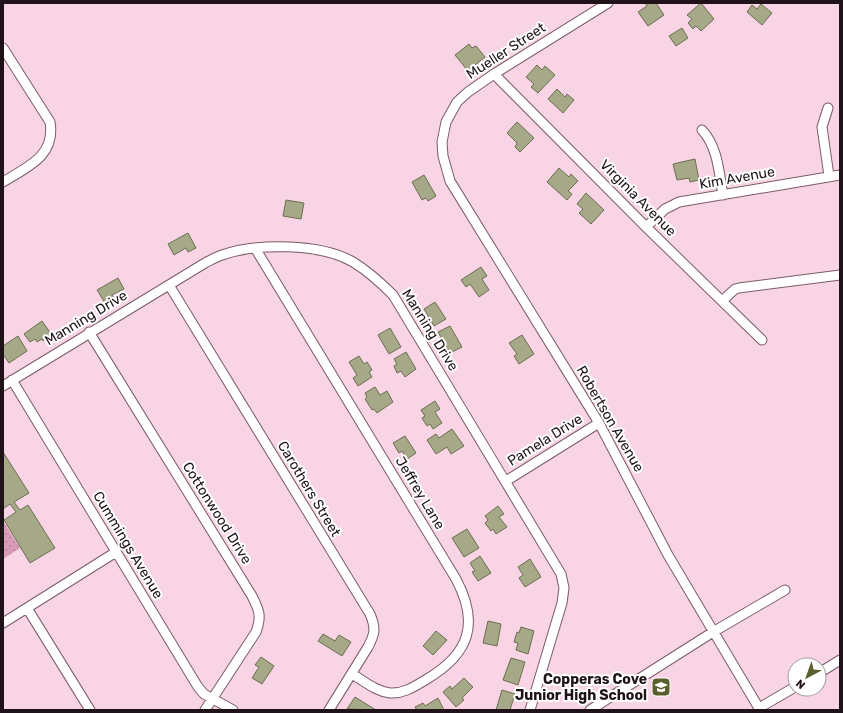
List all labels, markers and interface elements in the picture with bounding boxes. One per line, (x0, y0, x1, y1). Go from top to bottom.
street label: Mueller Street (463, 19, 549, 83)
street label: Virginia Avenue (596, 156, 680, 240)
street label: Kim Avenue (698, 163, 776, 193)
street label: Manning Drive (398, 286, 462, 374)
street label: Manning Drive (42, 287, 130, 349)
street label: Robertson Avenue (573, 363, 647, 475)
street label: Pamela Drive (504, 410, 586, 470)
street label: Carothers Street (274, 438, 344, 540)
street label: Jeffrey Lane (392, 454, 448, 533)
street label: Cottonwood Drive (179, 459, 255, 567)
street label: Cummings Avenue (89, 488, 167, 602)
north arrow (787, 657, 827, 697)
place label: Copperas Cove Junior High School (515, 671, 647, 704)
school or university icon: Copperas Cove Junior High School (650, 676, 672, 698)
text: N (793, 677, 808, 692)

